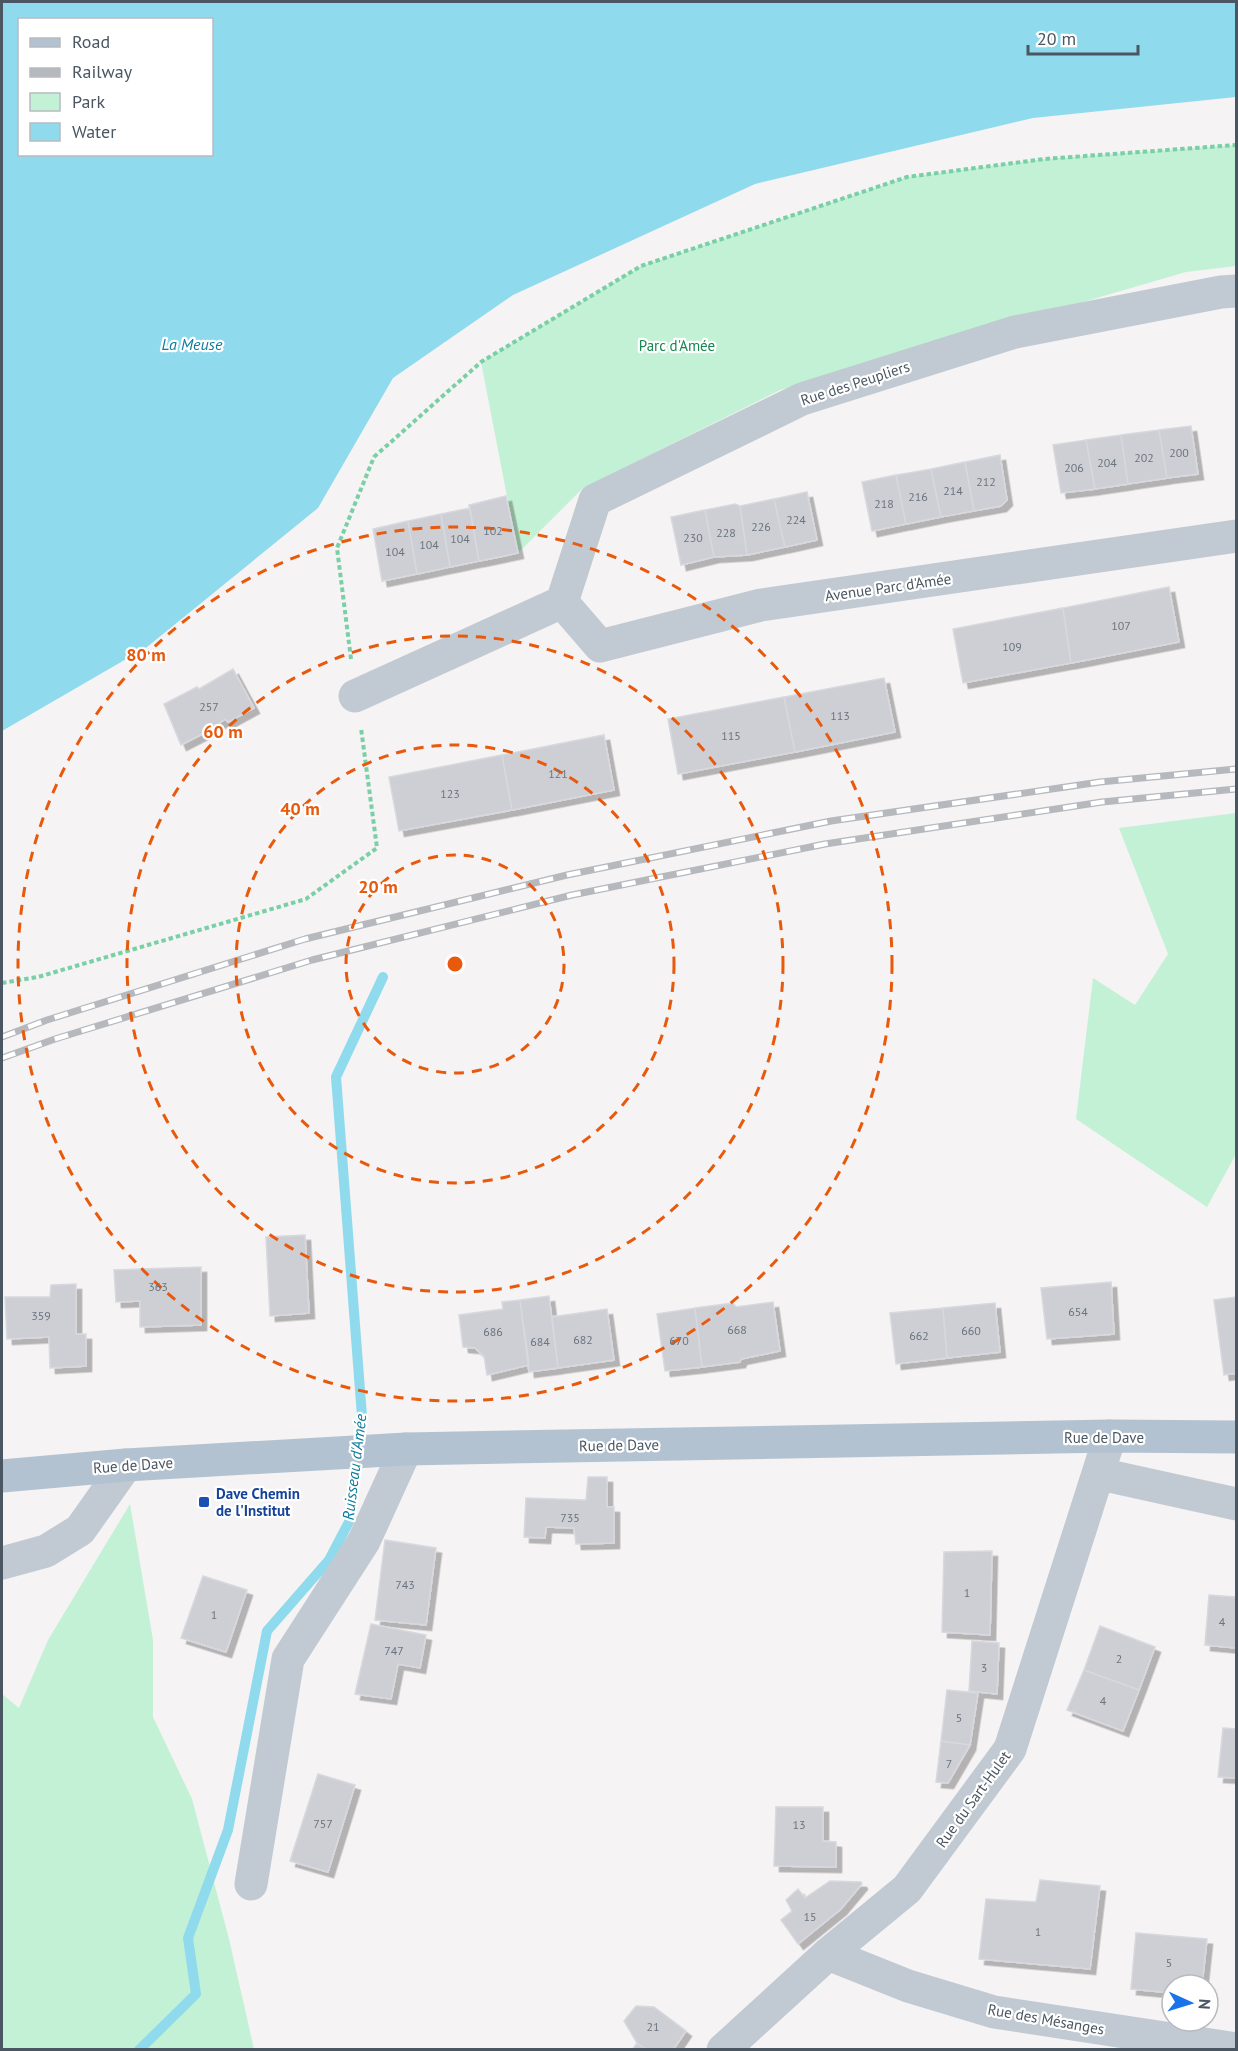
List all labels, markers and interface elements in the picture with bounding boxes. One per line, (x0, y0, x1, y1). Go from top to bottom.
legend (18, 18, 213, 156)
scale bar (1028, 18, 1138, 56)
text: 20 m (1037, 27, 1076, 50)
text: Road (72, 30, 110, 53)
text: Railway (72, 60, 133, 83)
text: Park (72, 90, 105, 113)
text: Water (72, 120, 116, 143)
water label: La Meuse (162, 334, 223, 354)
park label: Parc d'Amée (639, 336, 715, 355)
street label: Rue des Peupliers (798, 356, 912, 410)
house number: 200 (1169, 445, 1189, 460)
house number: 202 (1134, 450, 1154, 465)
house number: 204 (1097, 455, 1117, 470)
house number: 206 (1064, 460, 1084, 475)
house number: 212 (976, 474, 996, 489)
house number: 214 (943, 483, 963, 498)
house number: 216 (908, 489, 928, 504)
house number: 218 (874, 496, 894, 511)
house number: 224 (786, 512, 806, 527)
house number: 226 (751, 519, 771, 534)
house number: 102 (483, 523, 503, 538)
house number: 228 (716, 525, 736, 540)
house number: 230 (683, 530, 703, 545)
house number: 104 (450, 531, 470, 546)
house number: 104 (419, 537, 439, 552)
house number: 104 (385, 544, 405, 559)
street label: Avenue Parc d'Amée (824, 569, 952, 605)
house number: 107 (1111, 618, 1131, 633)
house number: 109 (1002, 639, 1022, 654)
text: 80 m (126, 643, 166, 666)
house number: 257 (199, 699, 219, 714)
house number: 113 (830, 708, 850, 723)
text: 60 m (203, 720, 243, 743)
house number: 115 (721, 728, 741, 743)
house number: 121 (548, 766, 568, 781)
house number: 123 (440, 786, 460, 801)
text: 40 m (280, 797, 320, 820)
text: 20 m (358, 875, 398, 898)
centre of rings (445, 954, 465, 974)
house number: 363 (148, 1279, 168, 1294)
house number: 654 (1068, 1304, 1088, 1319)
house number: 359 (31, 1308, 51, 1323)
house number: 668 (727, 1322, 747, 1337)
house number: 660 (961, 1323, 981, 1338)
house number: 686 (483, 1324, 503, 1339)
house number: 662 (909, 1328, 929, 1343)
house number: 682 (573, 1332, 593, 1347)
house number: 670 (669, 1333, 689, 1348)
house number: 684 (530, 1334, 550, 1349)
water label: Ruisseau d'Amée (338, 1412, 371, 1521)
street label: Rue de Dave (1064, 1428, 1144, 1447)
street label: Rue de Dave (579, 1435, 659, 1455)
street label: Rue de Dave (92, 1453, 174, 1477)
place label: Dave Chemin de l'Institut (216, 1484, 300, 1520)
marker: Dave Chemin de l'Institut (197, 1495, 211, 1509)
house number: 735 (560, 1510, 580, 1525)
house number: 743 (395, 1577, 415, 1592)
house number: 1 (964, 1585, 970, 1600)
house number: 1 (211, 1607, 217, 1622)
house number: 4 (1219, 1614, 1226, 1629)
house number: 747 (384, 1643, 404, 1658)
house number: 2 (1116, 1651, 1122, 1666)
house number: 3 (981, 1660, 987, 1675)
house number: 4 (1100, 1693, 1107, 1708)
house number: 5 (956, 1710, 962, 1725)
street label: Rue du Sart-Hulet (932, 1747, 1014, 1851)
house number: 7 (946, 1756, 952, 1771)
house number: 757 (313, 1816, 333, 1831)
house number: 13 (792, 1817, 806, 1832)
house number: 15 (803, 1909, 817, 1924)
house number: 1 (1035, 1924, 1041, 1939)
house number: 5 (1166, 1955, 1172, 1970)
north arrow (1160, 1973, 1220, 2033)
text: N (1195, 1998, 1215, 2010)
street label: Rue des Mésanges (986, 1999, 1106, 2039)
house number: 21 (646, 2019, 660, 2034)

